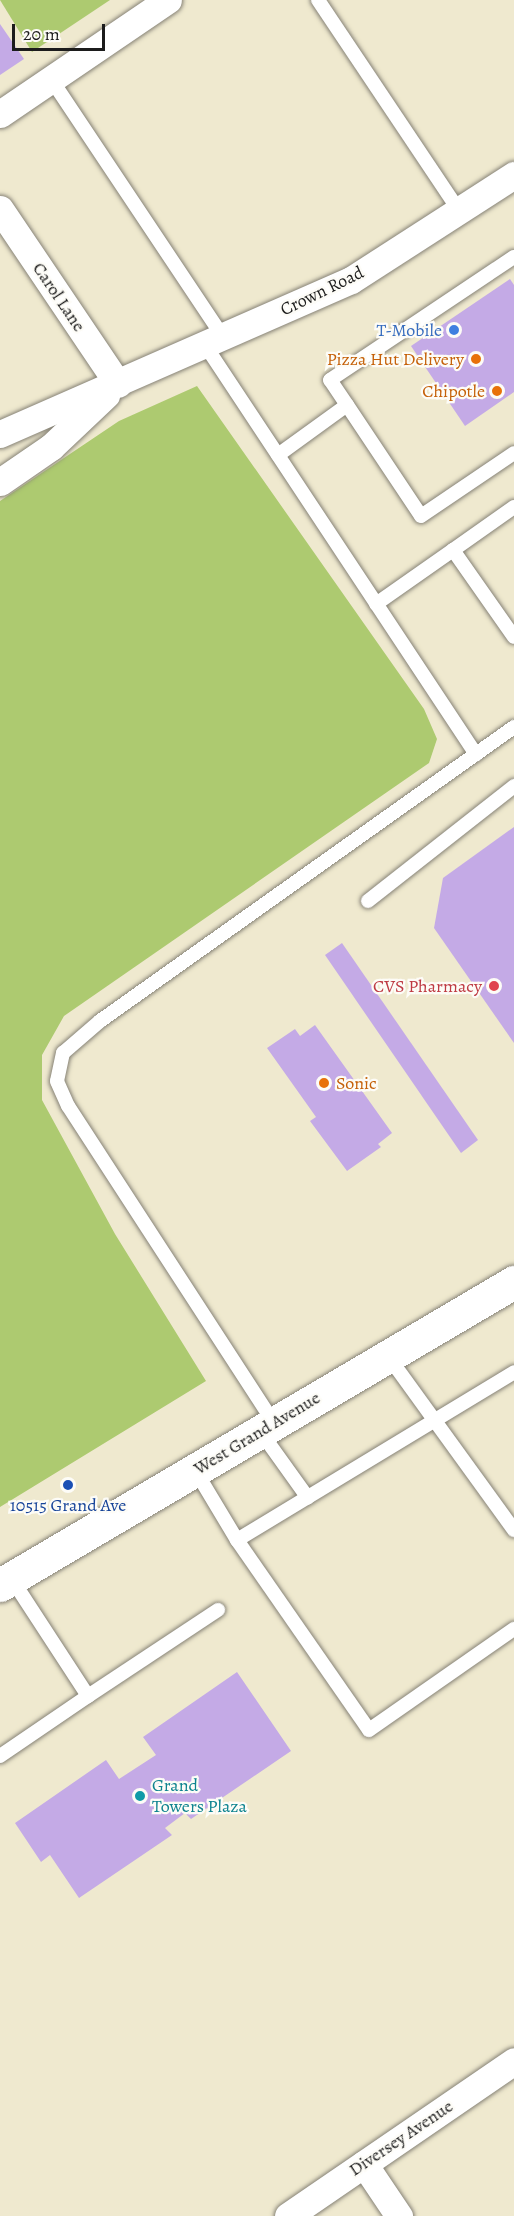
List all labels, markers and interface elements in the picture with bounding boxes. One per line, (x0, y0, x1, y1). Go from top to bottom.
scale bar (15, 12, 108, 50)
text: 20 m (23, 22, 60, 46)
street label: Carol Lane (28, 258, 90, 336)
street label: Crown Road (277, 262, 367, 320)
place label: T-Mobile (377, 319, 442, 341)
marker: T-Mobile (447, 323, 461, 337)
place label: Pizza Hut Delivery (327, 348, 464, 370)
marker: Pizza Hut Delivery (469, 352, 483, 366)
place label: Chipotle (422, 380, 485, 402)
marker: Chipotle (490, 384, 504, 398)
place label: CVS Pharmacy (373, 975, 482, 997)
marker: CVS Pharmacy (487, 979, 501, 993)
place label: Sonic (336, 1072, 377, 1094)
marker: Sonic (317, 1076, 331, 1090)
street label: West Grand Avenue (190, 1387, 324, 1479)
marker: 10515 Grand Ave (61, 1478, 75, 1492)
place label: 10515 Grand Ave (10, 1494, 126, 1516)
place label: Grand Towers Plaza (152, 1775, 247, 1818)
marker: Grand Towers Plaza (133, 1789, 147, 1803)
street label: Diversey Avenue (345, 2095, 457, 2181)

